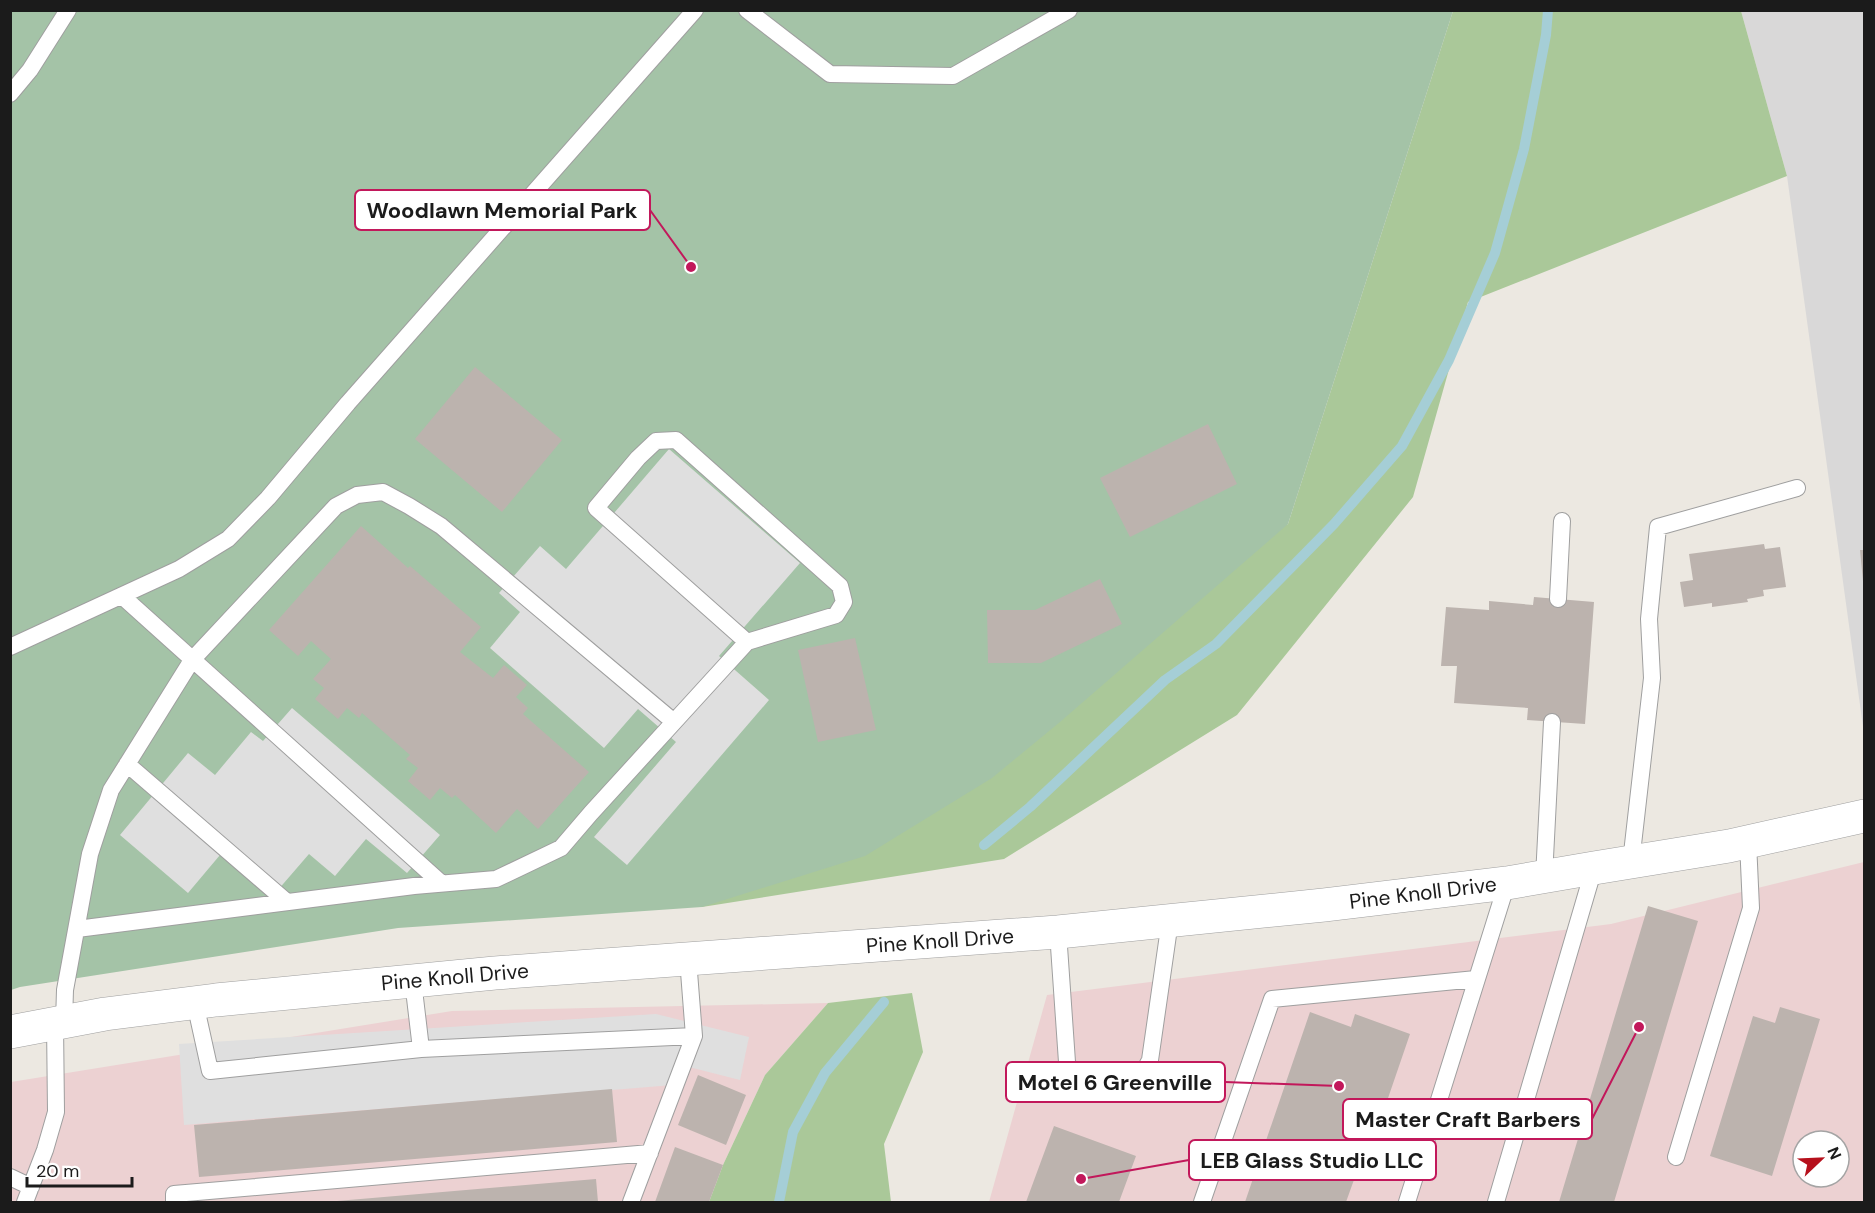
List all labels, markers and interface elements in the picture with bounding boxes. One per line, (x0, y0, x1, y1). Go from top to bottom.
callout: Woodlawn Memorial Park (355, 190, 650, 230)
text: Woodlawn Memorial Park (366, 196, 638, 225)
street label: Pine Knoll Drive (1348, 870, 1498, 916)
street label: Pine Knoll Drive (865, 922, 1015, 960)
street label: Pine Knoll Drive (380, 957, 530, 997)
callout: Motel 6 Greenville (1006, 1062, 1225, 1102)
text: Motel 6 Greenville (1018, 1068, 1212, 1097)
callout: Master Craft Barbers (1343, 1099, 1592, 1139)
text: Master Craft Barbers (1355, 1105, 1581, 1134)
north arrow (1791, 1129, 1851, 1189)
callout: LEB Glass Studio LLC (1189, 1140, 1436, 1180)
text: N (1822, 1144, 1846, 1163)
text: LEB Glass Studio LLC (1200, 1146, 1424, 1175)
scale bar (27, 1150, 132, 1188)
text: 20 m (36, 1159, 79, 1183)

